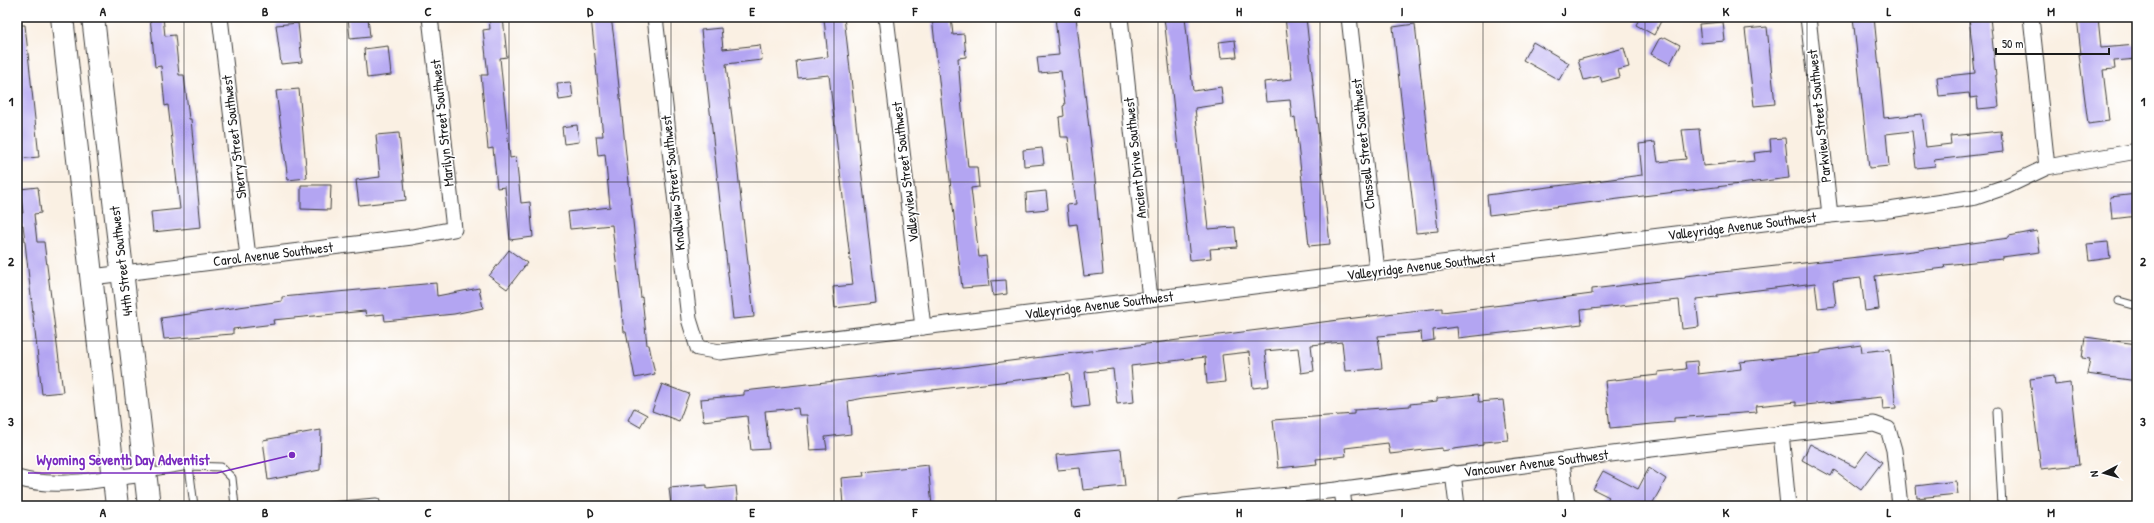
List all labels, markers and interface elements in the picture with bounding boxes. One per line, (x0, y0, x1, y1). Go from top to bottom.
text: A (100, 2, 107, 20)
text: B (262, 2, 269, 20)
text: C (424, 2, 432, 20)
text: D (587, 2, 594, 20)
text: E (749, 2, 755, 20)
text: F (912, 2, 919, 20)
text: G (1074, 2, 1081, 20)
text: H (1236, 2, 1242, 20)
text: I (1400, 2, 1404, 20)
text: J (1562, 2, 1567, 20)
text: K (1723, 2, 1730, 20)
text: L (1887, 2, 1892, 20)
text: M (2047, 2, 2055, 20)
scale bar (1996, 30, 2109, 56)
text: 50 m (2002, 35, 2023, 52)
street label: Parkview Street Southwest (1802, 48, 1835, 184)
street label: Marilyn Street Southwest (425, 58, 459, 188)
street label: Sherry Street Southwest (216, 74, 251, 200)
street label: Chassell Street Southwest (1346, 78, 1379, 210)
text: 1 (9, 92, 14, 110)
text: 1 (2141, 92, 2146, 110)
street label: Ancient Drive Southwest (1119, 96, 1150, 220)
street label: Valleyview Street Southwest (886, 100, 924, 243)
street label: Knollview Street Southwest (656, 114, 689, 252)
street label: 44th Street Southwest (104, 205, 137, 317)
street label: Valleyridge Avenue Southwest (1667, 207, 1817, 245)
street label: Carol Avenue Southwest (212, 237, 334, 270)
street label: Valleyridge Avenue Southwest (1346, 247, 1496, 285)
text: 2 (8, 252, 15, 270)
text: 2 (2140, 252, 2147, 270)
street label: Valleyridge Avenue Southwest (1024, 286, 1174, 324)
text: 3 (8, 412, 14, 430)
text: 3 (2140, 412, 2146, 430)
street label: Vancouver Avenue Southwest (1463, 444, 1609, 481)
callout: Wyoming Seventh Day Adventist (28, 446, 217, 473)
text: Wyoming Seventh Day Adventist (37, 449, 210, 471)
north arrow (2084, 453, 2124, 493)
text: N (2087, 470, 2101, 478)
text: A (100, 503, 107, 521)
text: B (262, 503, 269, 521)
text: C (424, 503, 432, 521)
text: D (587, 503, 594, 521)
text: E (749, 503, 755, 521)
text: F (912, 503, 919, 521)
text: G (1074, 503, 1081, 521)
text: H (1236, 503, 1242, 521)
text: I (1400, 503, 1404, 521)
text: J (1562, 503, 1567, 521)
text: K (1723, 503, 1730, 521)
text: L (1887, 503, 1892, 521)
text: M (2047, 503, 2055, 521)

